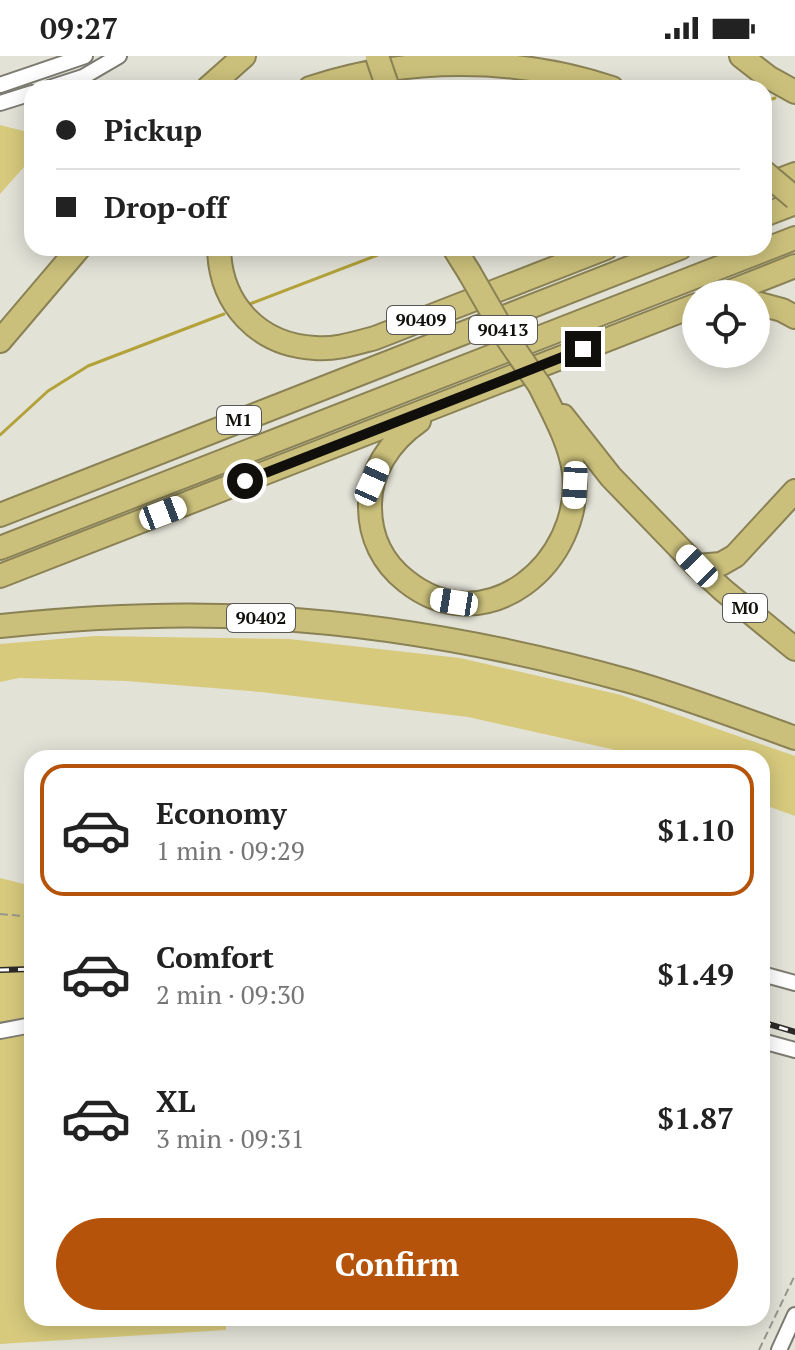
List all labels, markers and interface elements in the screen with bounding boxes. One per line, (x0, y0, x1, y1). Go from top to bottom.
text: 09:27 (40, 8, 118, 48)
text: Pickup (104, 110, 202, 150)
text: Drop-off (104, 187, 228, 227)
map controls (682, 280, 770, 368)
button: locate (682, 280, 770, 368)
road number: 90409 (387, 306, 455, 334)
road number: 90413 (469, 316, 537, 344)
route end (565, 331, 601, 367)
road number: M1 (217, 406, 261, 434)
car (351, 455, 393, 509)
car (562, 460, 588, 510)
route start (227, 463, 263, 499)
car (136, 493, 190, 533)
car (672, 540, 722, 592)
car (428, 586, 480, 618)
road number: M0 (723, 594, 767, 622)
road number: 90402 (227, 604, 295, 632)
text: Economy (156, 793, 287, 833)
icon: car (60, 794, 132, 866)
text: $1.10 (657, 810, 734, 850)
text: 1 min · 09:29 (156, 833, 305, 867)
text: Comfort (156, 937, 274, 977)
icon: car (60, 938, 132, 1010)
text: $1.49 (657, 954, 734, 994)
text: 2 min · 09:30 (156, 977, 305, 1011)
text: XL (156, 1081, 195, 1121)
icon: car (60, 1082, 132, 1154)
text: $1.87 (657, 1098, 734, 1138)
text: 3 min · 09:31 (156, 1121, 305, 1155)
button: Confirm (56, 1218, 738, 1310)

